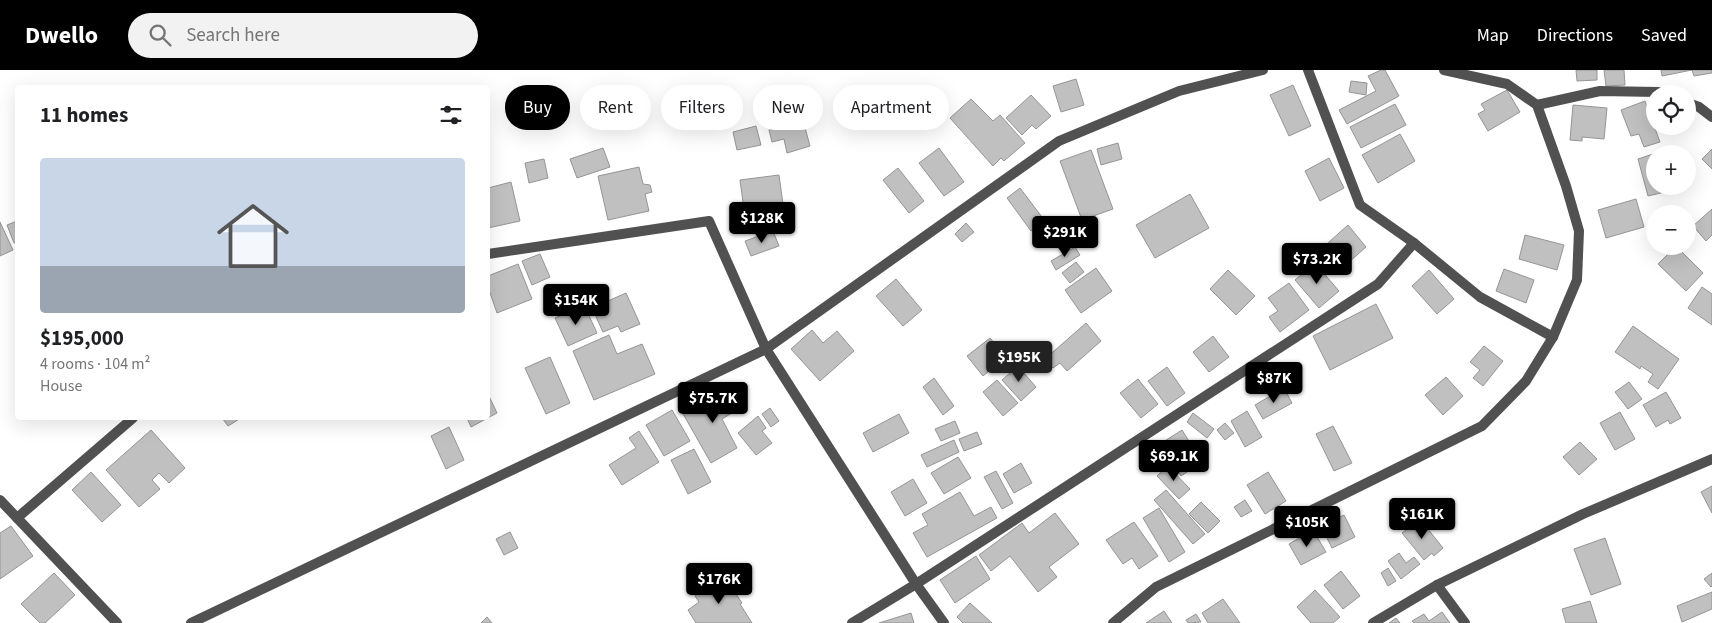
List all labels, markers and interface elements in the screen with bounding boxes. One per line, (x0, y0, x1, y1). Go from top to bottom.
search box (128, 13, 478, 58)
text: Dwello (25, 18, 98, 53)
icon: search (146, 21, 174, 49)
text: Search here (186, 22, 280, 49)
text: Map (1477, 23, 1509, 48)
text: Directions (1537, 23, 1613, 48)
text: Saved (1641, 23, 1687, 48)
chip: Buy (505, 85, 570, 130)
chip: Rent (580, 85, 651, 130)
chip: Filters (661, 85, 743, 130)
chip: New (753, 85, 823, 130)
chip: Apartment (833, 85, 949, 130)
map controls (1646, 85, 1696, 255)
button: locate (1646, 85, 1696, 135)
text: 11 homes (40, 100, 128, 130)
icon: filters (437, 101, 465, 129)
button: + (1646, 145, 1696, 195)
icon: home (208, 191, 298, 281)
pin: $128K (727, 202, 797, 244)
button: − (1646, 205, 1696, 255)
text: $128K (740, 207, 784, 229)
pin: $291K (1030, 216, 1100, 258)
text: $291K (1043, 221, 1087, 243)
pin: $73.2K (1276, 242, 1358, 285)
text: $73.2K (1293, 248, 1341, 270)
pin: $154K (541, 284, 611, 326)
text: $154K (554, 289, 598, 311)
text: $195,000 (40, 323, 124, 353)
pin: $195K (984, 340, 1054, 383)
text: $195K (997, 346, 1041, 368)
text: 4 rooms · 104 m² (40, 353, 150, 375)
pin: $87K (1244, 362, 1304, 404)
text: $87K (1256, 367, 1292, 389)
text: House (40, 375, 82, 397)
pin: $75.7K (672, 382, 754, 424)
text: $75.7K (689, 387, 737, 409)
pin: $69.1K (1133, 440, 1215, 482)
text: $69.1K (1150, 445, 1198, 467)
pin: $161K (1387, 498, 1457, 540)
text: $161K (1400, 503, 1444, 525)
pin: $105K (1272, 506, 1342, 548)
text: $105K (1285, 511, 1329, 533)
pin: $176K (684, 562, 754, 605)
text: $176K (697, 568, 741, 590)

